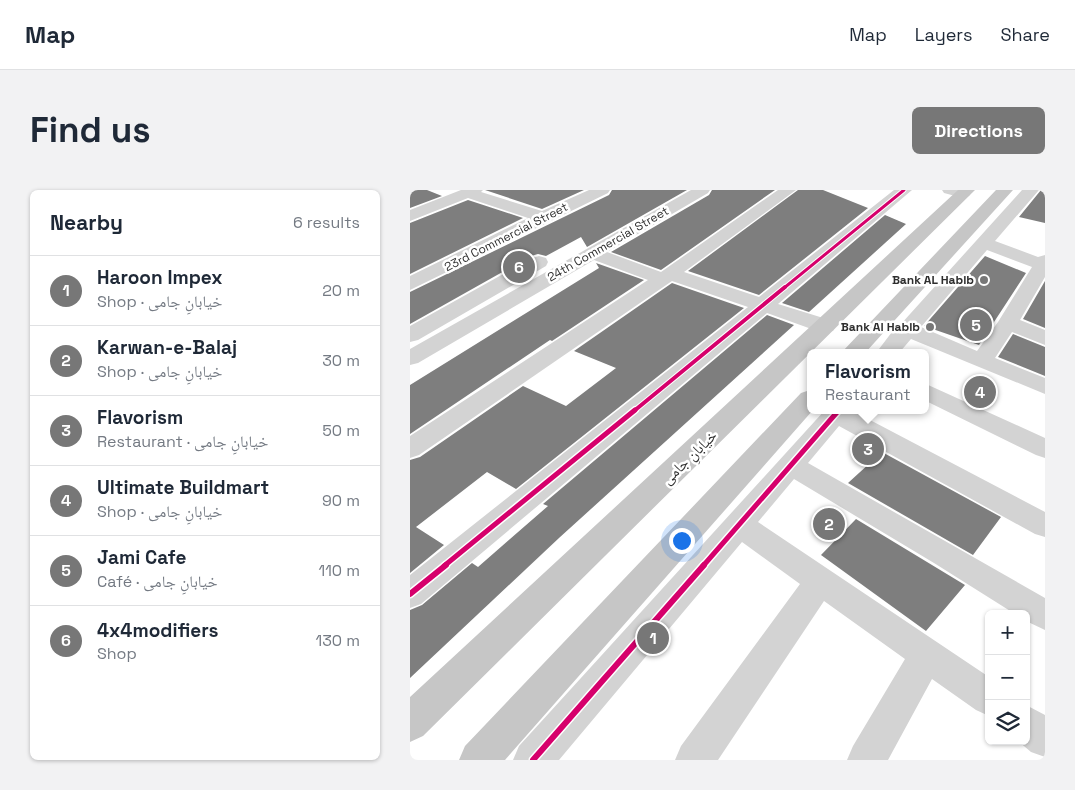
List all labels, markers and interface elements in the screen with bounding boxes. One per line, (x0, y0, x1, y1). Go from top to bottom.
text: Map (25, 19, 75, 50)
text: Map (849, 23, 887, 46)
text: Layers (915, 23, 972, 46)
text: Share (1000, 23, 1050, 46)
button: Directions (912, 107, 1045, 154)
text: Find us (30, 108, 151, 152)
street label: 23rd Commercial Street (442, 199, 570, 275)
street label: 24th Commercial Street (545, 203, 671, 285)
text: Nearby (50, 209, 123, 236)
text: 6 results (293, 212, 360, 233)
pin: 6 (503, 248, 535, 286)
text: Haroon Impex (97, 265, 222, 290)
place label: Bank AL Habib (892, 272, 974, 288)
marker: Bank AL Habib (978, 274, 990, 286)
text: 1 (62, 280, 70, 301)
text: 20 m (322, 280, 360, 301)
text: Shop · خیابانِ جامی (97, 291, 222, 312)
pin: 5 (960, 306, 992, 344)
place label: Bank Al Habib (841, 319, 920, 335)
marker: Bank Al Habib (924, 321, 936, 333)
text: Karwan-e-Balaj (97, 335, 237, 360)
popup (807, 349, 929, 414)
text: 2 (61, 350, 71, 371)
text: 30 m (322, 350, 360, 371)
text: Flavorism (825, 359, 911, 384)
text: Shop · خیابانِ جامی (97, 361, 222, 382)
pin: 4 (964, 373, 996, 411)
text: Restaurant (825, 384, 911, 405)
text: Flavorism (97, 405, 183, 430)
text: 3 (61, 420, 71, 441)
text: 50 m (322, 420, 360, 441)
street label: خیابانِ جامی (657, 426, 723, 490)
pin: 3 (852, 430, 884, 468)
text: Restaurant · خیابانِ جامی (97, 431, 268, 452)
text: Ultimate Buildmart (97, 475, 269, 500)
text: 4 (61, 490, 71, 511)
text: 90 m (322, 490, 360, 511)
text: Shop · خیابانِ جامی (97, 501, 222, 522)
pin: 2 (813, 505, 845, 543)
your location (669, 528, 695, 554)
text: Jami Cafe (97, 545, 187, 570)
text: 5 (61, 560, 71, 581)
text: 110 m (318, 560, 360, 581)
text: Café · خیابانِ جامی (97, 571, 218, 592)
map controls (985, 610, 1030, 745)
button: + (985, 610, 1030, 655)
text: 4x4modifiers (97, 618, 218, 643)
pin: 1 (637, 619, 669, 657)
text: 6 (61, 630, 71, 651)
text: 130 m (316, 630, 360, 651)
text: Shop (97, 643, 137, 664)
button: − (985, 655, 1030, 700)
button: layers (985, 700, 1030, 745)

